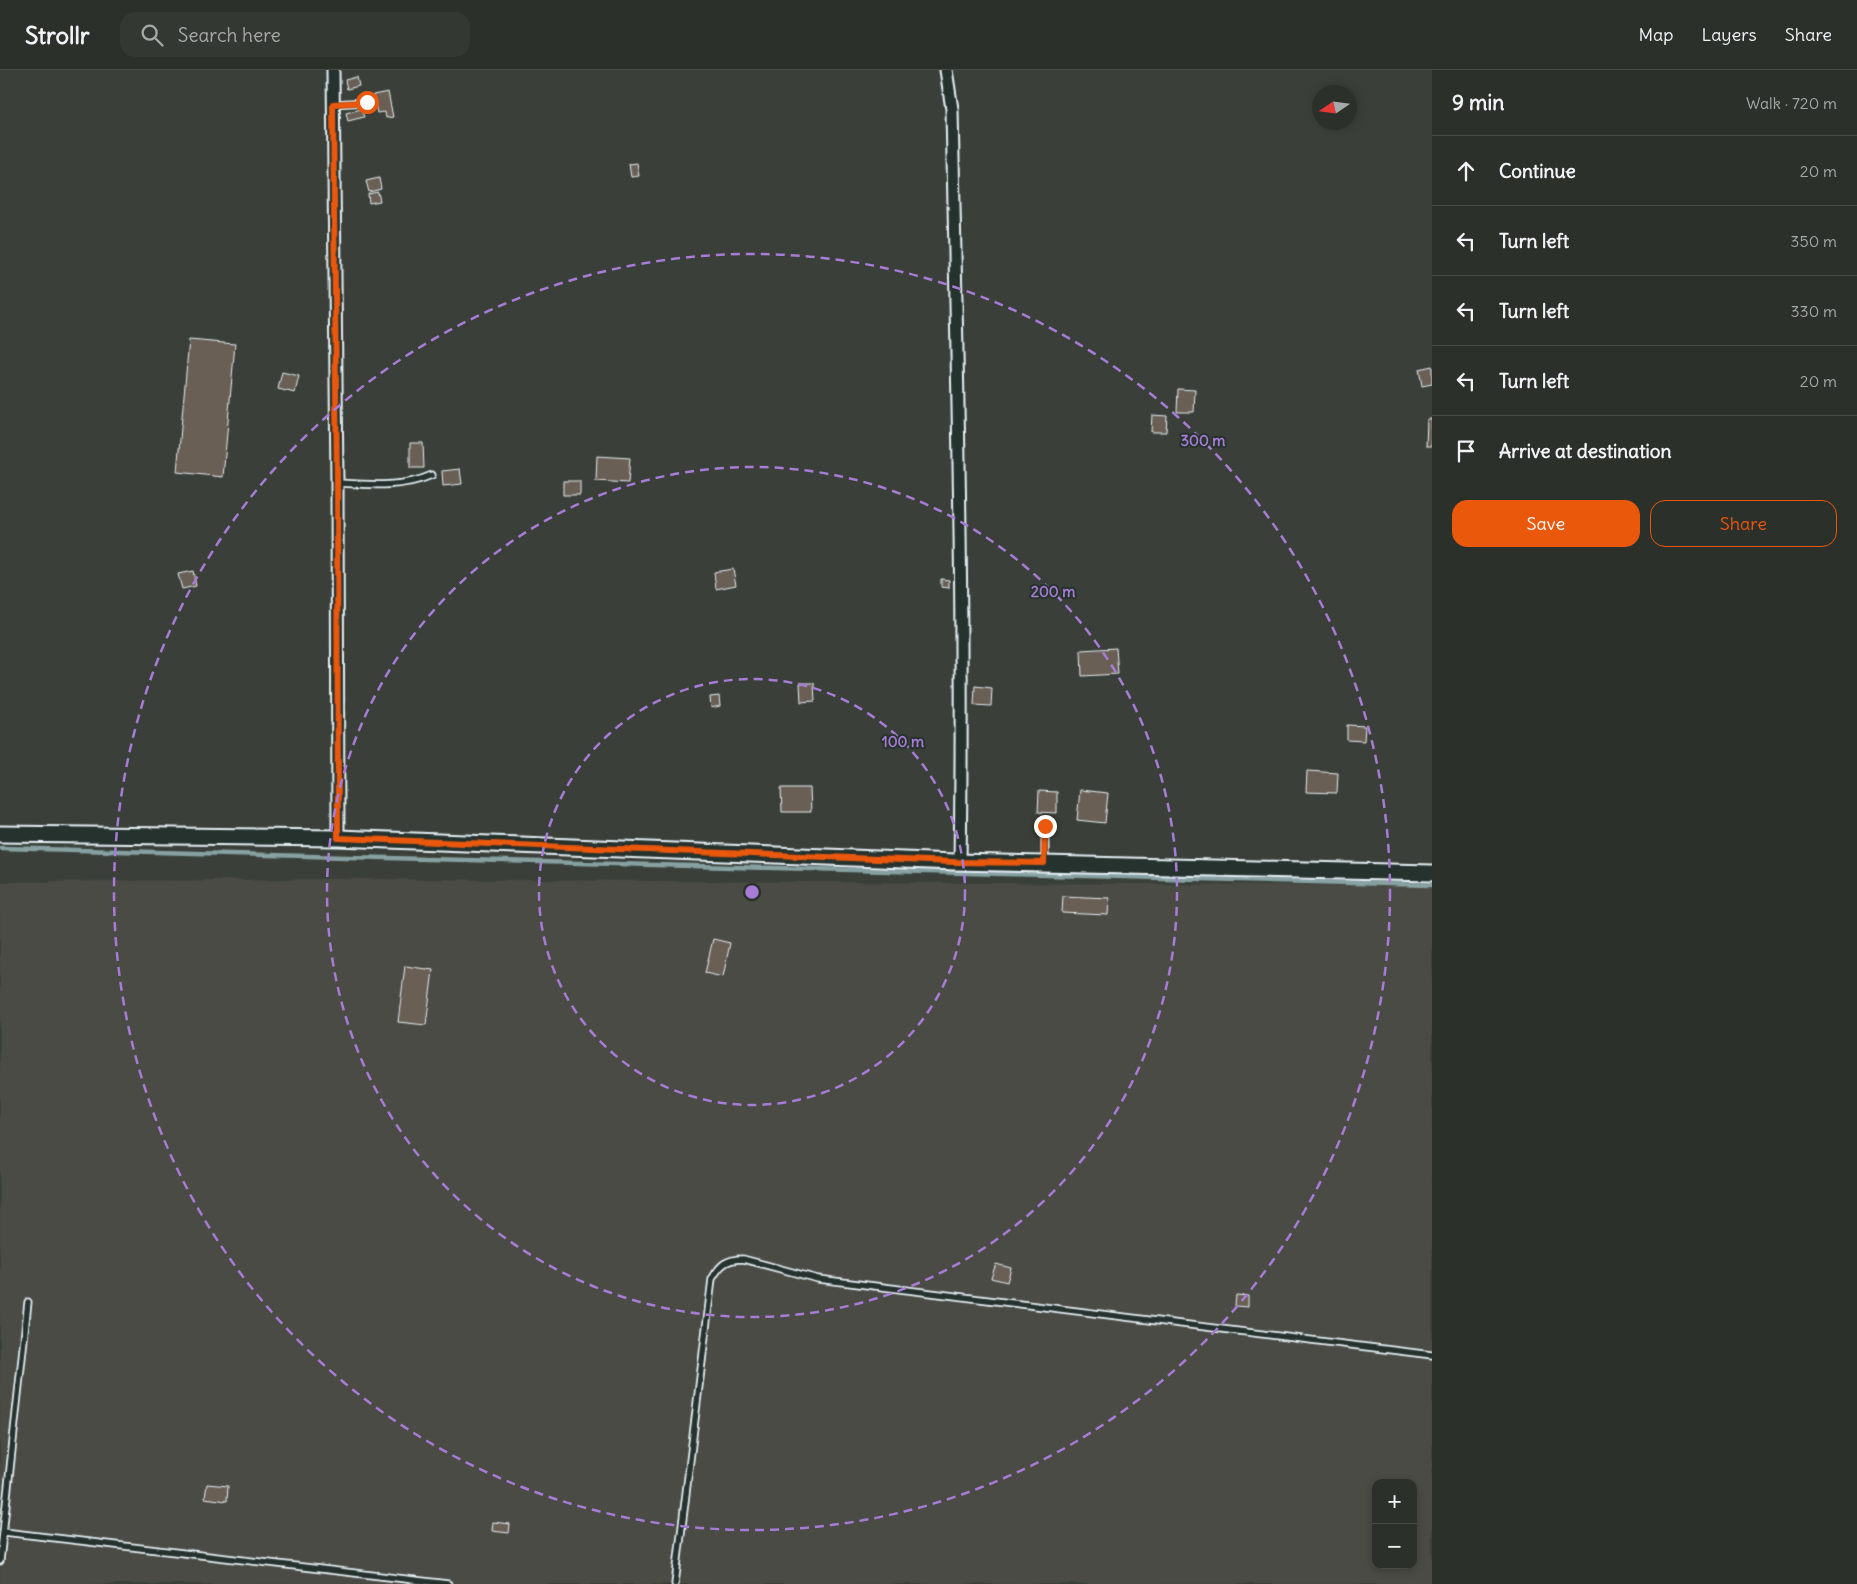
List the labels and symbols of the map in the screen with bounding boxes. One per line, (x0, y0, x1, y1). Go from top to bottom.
north arrow (1312, 85, 1357, 130)
route start (356, 91, 379, 114)
text: 300 m (1181, 431, 1226, 450)
text: 200 m (1031, 582, 1075, 601)
text: 100 m (882, 732, 924, 751)
route end (1034, 815, 1057, 838)
centre of rings (743, 883, 761, 901)

